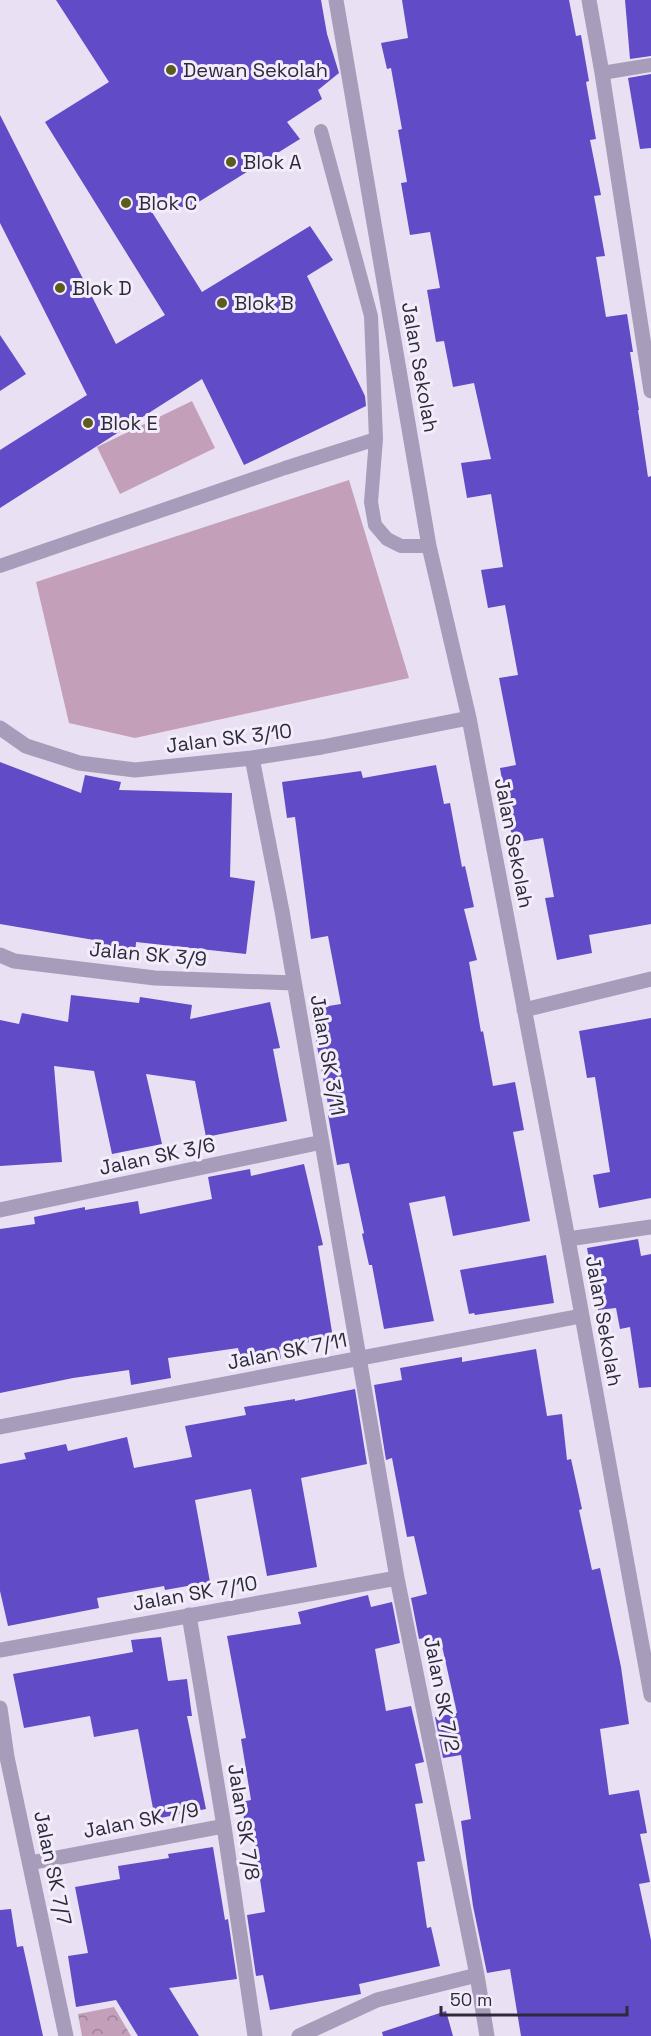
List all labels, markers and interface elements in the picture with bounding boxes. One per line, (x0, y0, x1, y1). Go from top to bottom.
place label: Dewan Sekolah (183, 57, 328, 83)
marker: Dewan Sekolah (164, 63, 178, 77)
place label: Blok A (243, 149, 302, 175)
marker: Blok A (224, 155, 238, 169)
place label: Blok C (138, 190, 197, 216)
marker: Blok C (119, 196, 133, 210)
place label: Blok D (72, 275, 132, 301)
marker: Blok D (53, 281, 67, 295)
place label: Blok B (234, 290, 294, 316)
marker: Blok B (215, 296, 229, 310)
street label: Jalan Sekolah (396, 300, 444, 434)
place label: Blok E (100, 410, 158, 436)
marker: Blok E (81, 416, 95, 430)
street label: Jalan SK 3/10 (164, 717, 294, 759)
street label: Jalan Sekolah (489, 776, 539, 910)
street label: Jalan SK 3/9 (88, 936, 208, 972)
street label: Jalan SK 3/11 (305, 992, 351, 1118)
street label: Jalan SK 3/6 (97, 1131, 217, 1181)
street label: Jalan Sekolah (580, 1254, 628, 1388)
street label: Jalan SK 7/11 (225, 1327, 349, 1375)
street label: Jalan SK 7/10 (131, 1569, 259, 1617)
street label: Jalan SK 7/2 (418, 1634, 466, 1754)
street label: Jalan SK 7/8 (222, 1762, 266, 1882)
street label: Jalan SK 7/9 (81, 1796, 201, 1844)
street label: Jalan SK 7/7 (28, 1808, 78, 1928)
scale bar (441, 1979, 627, 2017)
text: 50 m (450, 1988, 492, 2011)

